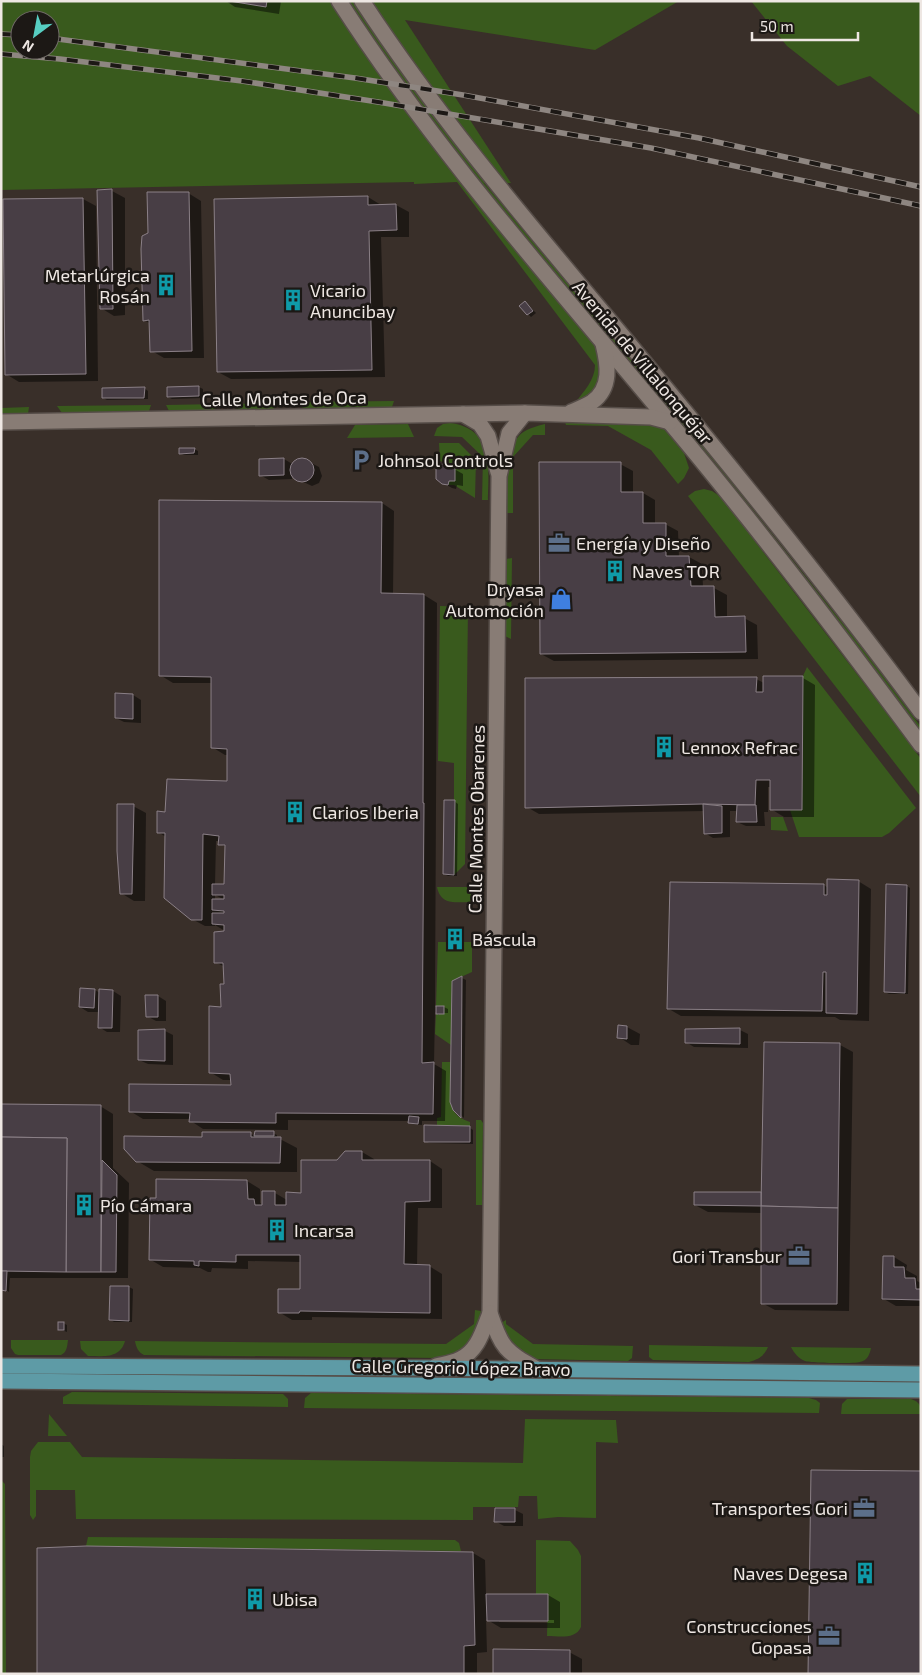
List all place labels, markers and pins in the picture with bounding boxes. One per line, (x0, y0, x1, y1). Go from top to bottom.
place label: Metarlúrgica Rosán (45, 264, 150, 307)
building icon: Metarlúrgica Rosán (153, 272, 179, 298)
place label: Vicario Anuncibay (310, 279, 396, 322)
building icon: Vicario Anuncibay (280, 287, 306, 313)
parking icon: Johnsol Controls (348, 447, 374, 473)
place label: Johnsol Controls (378, 449, 513, 471)
office icon: Energía y Diseño (546, 530, 572, 556)
place label: Energía y Diseño (576, 532, 710, 554)
building icon: Naves TOR (602, 558, 628, 584)
place label: Naves TOR (632, 560, 720, 582)
place label: Dryasa Automoción (446, 578, 544, 621)
shop icon: Dryasa Automoción (548, 586, 574, 612)
building icon: Lennox Refrac (651, 734, 677, 760)
place label: Lennox Refrac (681, 736, 798, 758)
building icon: Clarios Iberia (282, 799, 308, 825)
place label: Clarios Iberia (312, 801, 419, 823)
building icon: Báscula (442, 926, 468, 952)
place label: Báscula (472, 928, 536, 950)
building icon: Pío Cámara (71, 1192, 97, 1218)
place label: Pío Cámara (100, 1194, 192, 1216)
building icon: Incarsa (264, 1217, 290, 1243)
place label: Incarsa (294, 1219, 354, 1241)
office icon: Gori Transbur (786, 1243, 812, 1269)
place label: Gori Transbur (672, 1245, 782, 1267)
office icon: Transportes Gori (851, 1495, 877, 1521)
place label: Transportes Gori (712, 1497, 848, 1519)
building icon: Naves Degesa (852, 1560, 878, 1586)
place label: Naves Degesa (733, 1562, 848, 1584)
building icon: Ubisa (242, 1586, 268, 1612)
place label: Ubisa (272, 1588, 318, 1610)
place label: Construcciones Gopasa (686, 1615, 812, 1658)
office icon: Construcciones Gopasa (816, 1623, 842, 1649)

